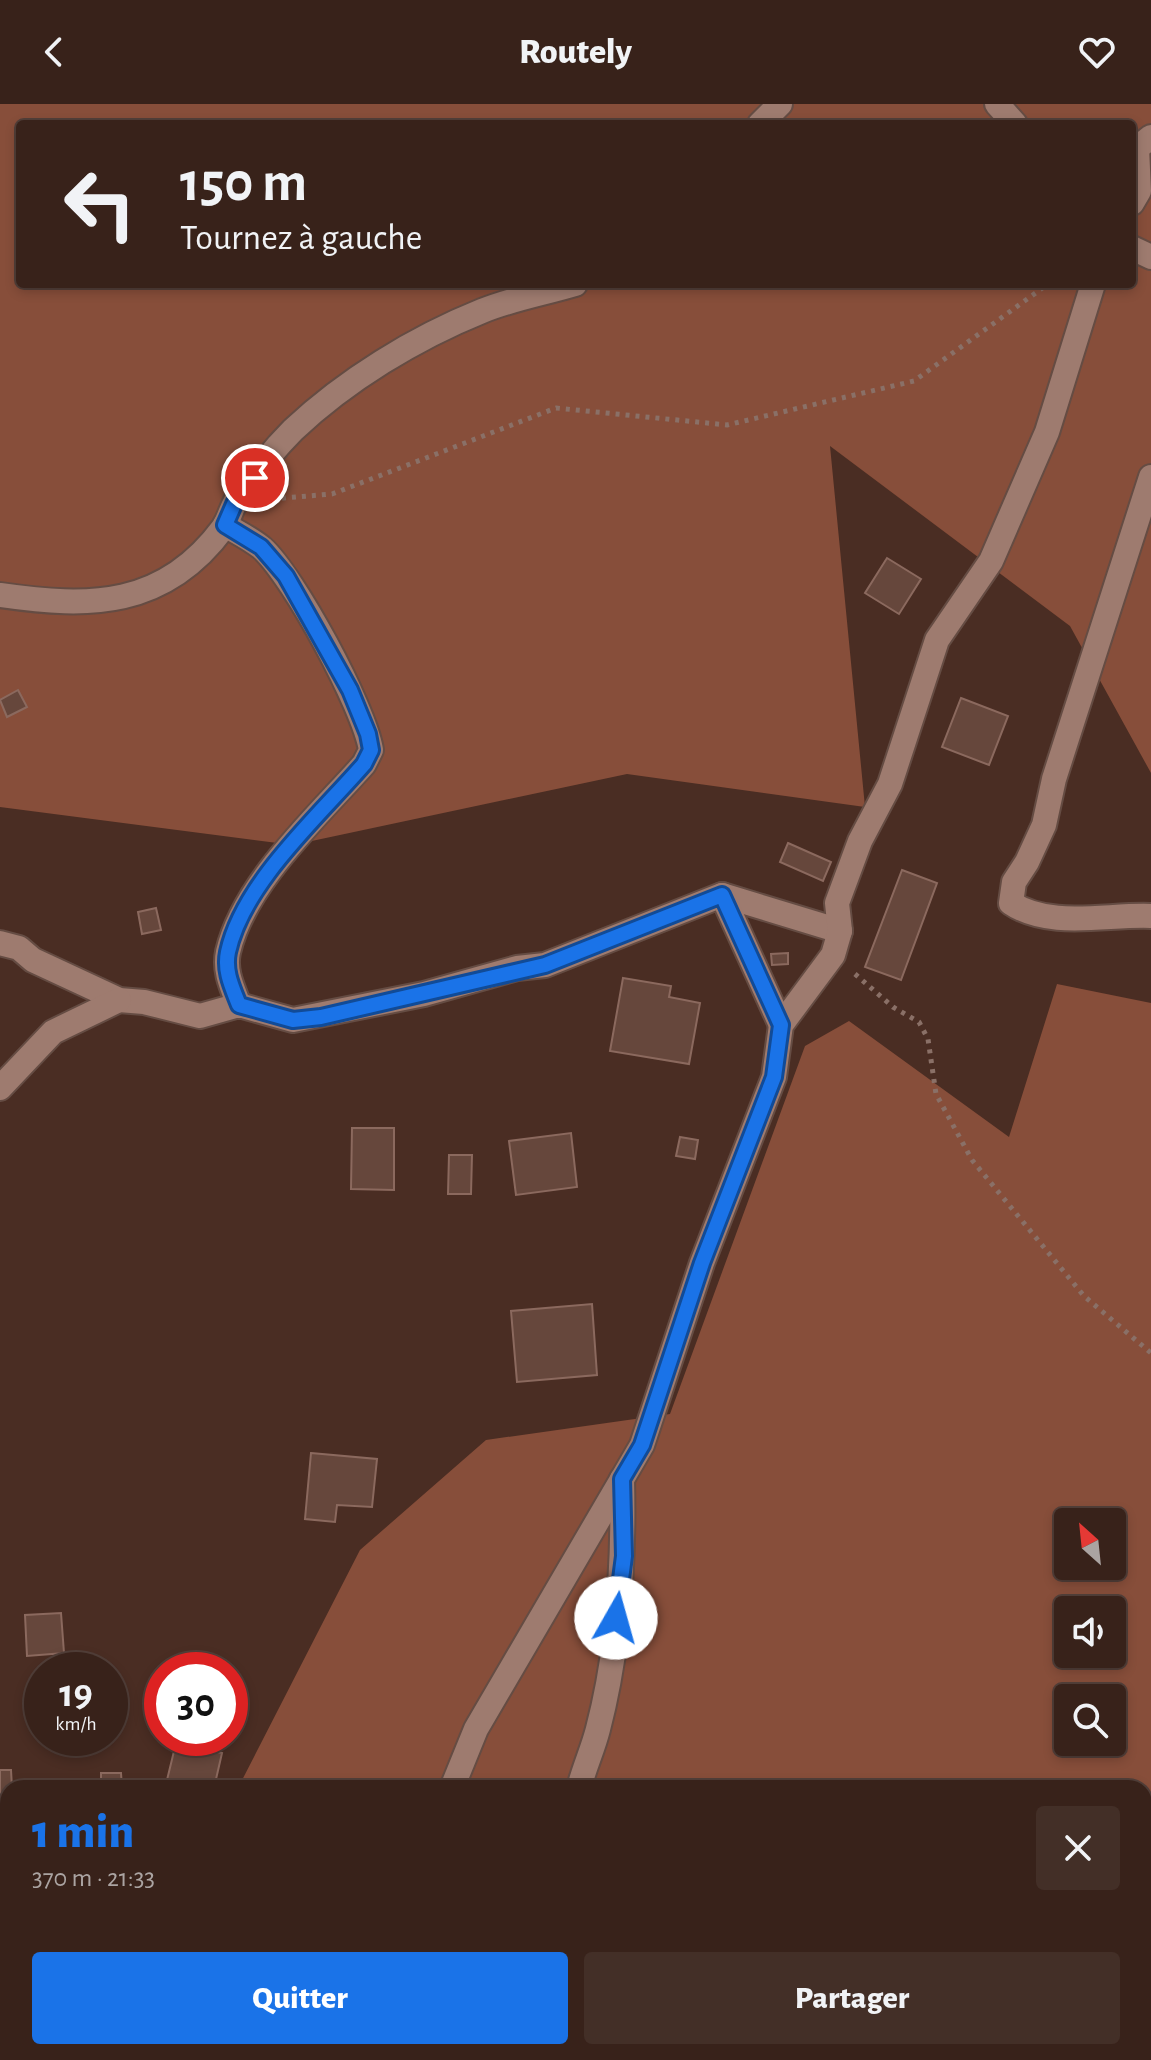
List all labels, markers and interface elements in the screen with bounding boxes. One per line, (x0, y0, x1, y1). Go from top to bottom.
icon: back (32, 30, 76, 74)
icon: heart (1075, 30, 1119, 74)
text: Routely (519, 34, 632, 70)
icon: left (48, 152, 152, 256)
text: 150 m (180, 155, 307, 211)
text: Tournez à gauche (180, 220, 422, 256)
pin (221, 444, 289, 512)
icon: arrive (233, 456, 277, 500)
north arrow (1054, 1508, 1126, 1580)
map controls (1054, 1508, 1126, 1756)
position arrow (574, 1576, 658, 1660)
button: sound (1054, 1596, 1126, 1668)
speed limit sign: 30 (144, 1652, 248, 1756)
text: 19 (59, 1674, 93, 1714)
button: search (1054, 1684, 1126, 1756)
text: km/h (55, 1714, 97, 1734)
button: close (1036, 1806, 1120, 1890)
text: 1 min (32, 1809, 134, 1857)
text: 370 m · 21:33 (32, 1865, 155, 1891)
button: Quitter (32, 1952, 568, 2044)
button: Partager (584, 1952, 1120, 2044)

